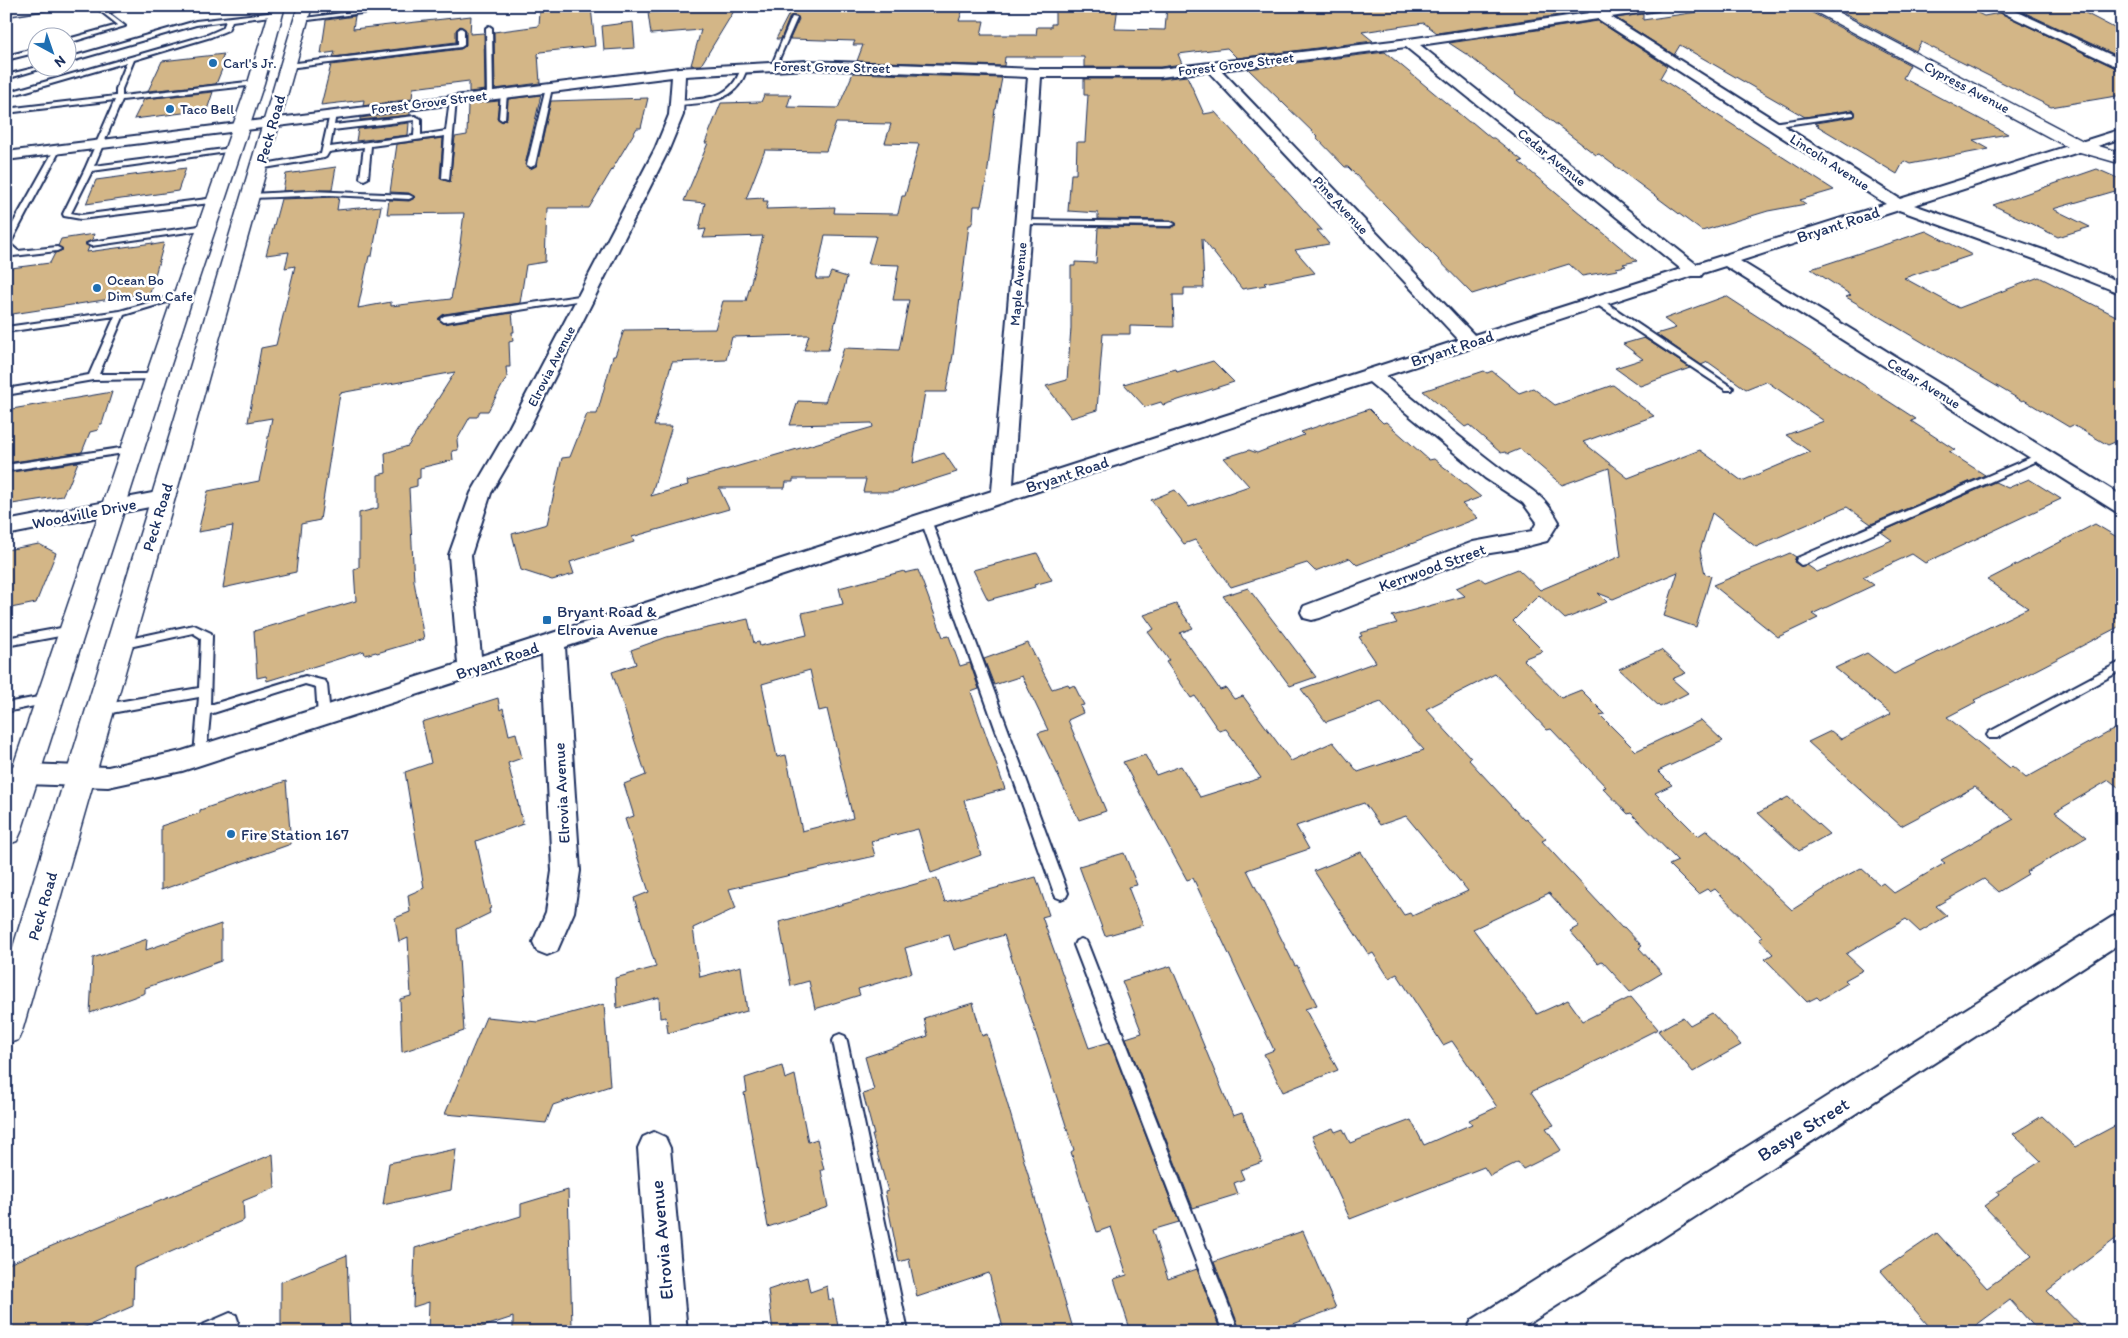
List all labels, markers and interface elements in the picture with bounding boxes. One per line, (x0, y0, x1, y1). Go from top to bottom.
north arrow (28, 28, 78, 78)
street label: Forest Grove Street (1177, 49, 1295, 80)
text: N (51, 52, 69, 71)
place label: Carl's Jr. (223, 55, 277, 72)
marker: Carl's Jr. (207, 57, 219, 69)
street label: Forest Grove Street (773, 58, 890, 77)
street label: Cypress Avenue (1921, 58, 2013, 117)
street label: Forest Grove Street (370, 87, 488, 118)
street label: Peck Road (252, 92, 289, 166)
place label: Taco Bell (180, 101, 234, 118)
marker: Taco Bell (164, 103, 176, 115)
street label: Cedar Avenue (1514, 125, 1590, 190)
street label: Lincoln Avenue (1787, 130, 1873, 195)
street label: Pine Avenue (1309, 173, 1372, 238)
street label: Bryant Road (1794, 202, 1882, 247)
street label: Maple Avenue (1006, 241, 1031, 327)
place label: Ocean Bo Dim Sum Cafe (107, 272, 193, 305)
marker: Ocean Bo Dim Sum Cafe (91, 282, 103, 294)
street label: Elrovia Avenue (524, 323, 579, 409)
street label: Bryant Road (1408, 326, 1496, 371)
street label: Cedar Avenue (1884, 354, 1964, 413)
street label: Bryant Road (1023, 452, 1111, 497)
street label: Peck Road (138, 480, 177, 554)
street label: Woodville Drive (30, 494, 138, 533)
street label: Kerrwood Street (1376, 539, 1488, 596)
place label: Bryant Road & Elrovia Avenue (557, 602, 658, 639)
marker: Bryant Road & Elrovia Avenue (541, 614, 553, 626)
street label: Bryant Road (453, 637, 541, 683)
street label: Elrovia Avenue (549, 742, 574, 844)
place label: Fire Station 167 (241, 825, 349, 844)
marker: Fire Station 167 (225, 828, 237, 840)
street label: Peck Road (24, 869, 61, 943)
street label: Basye Street (1753, 1092, 1853, 1167)
street label: Elrovia Avenue (645, 1179, 678, 1301)

